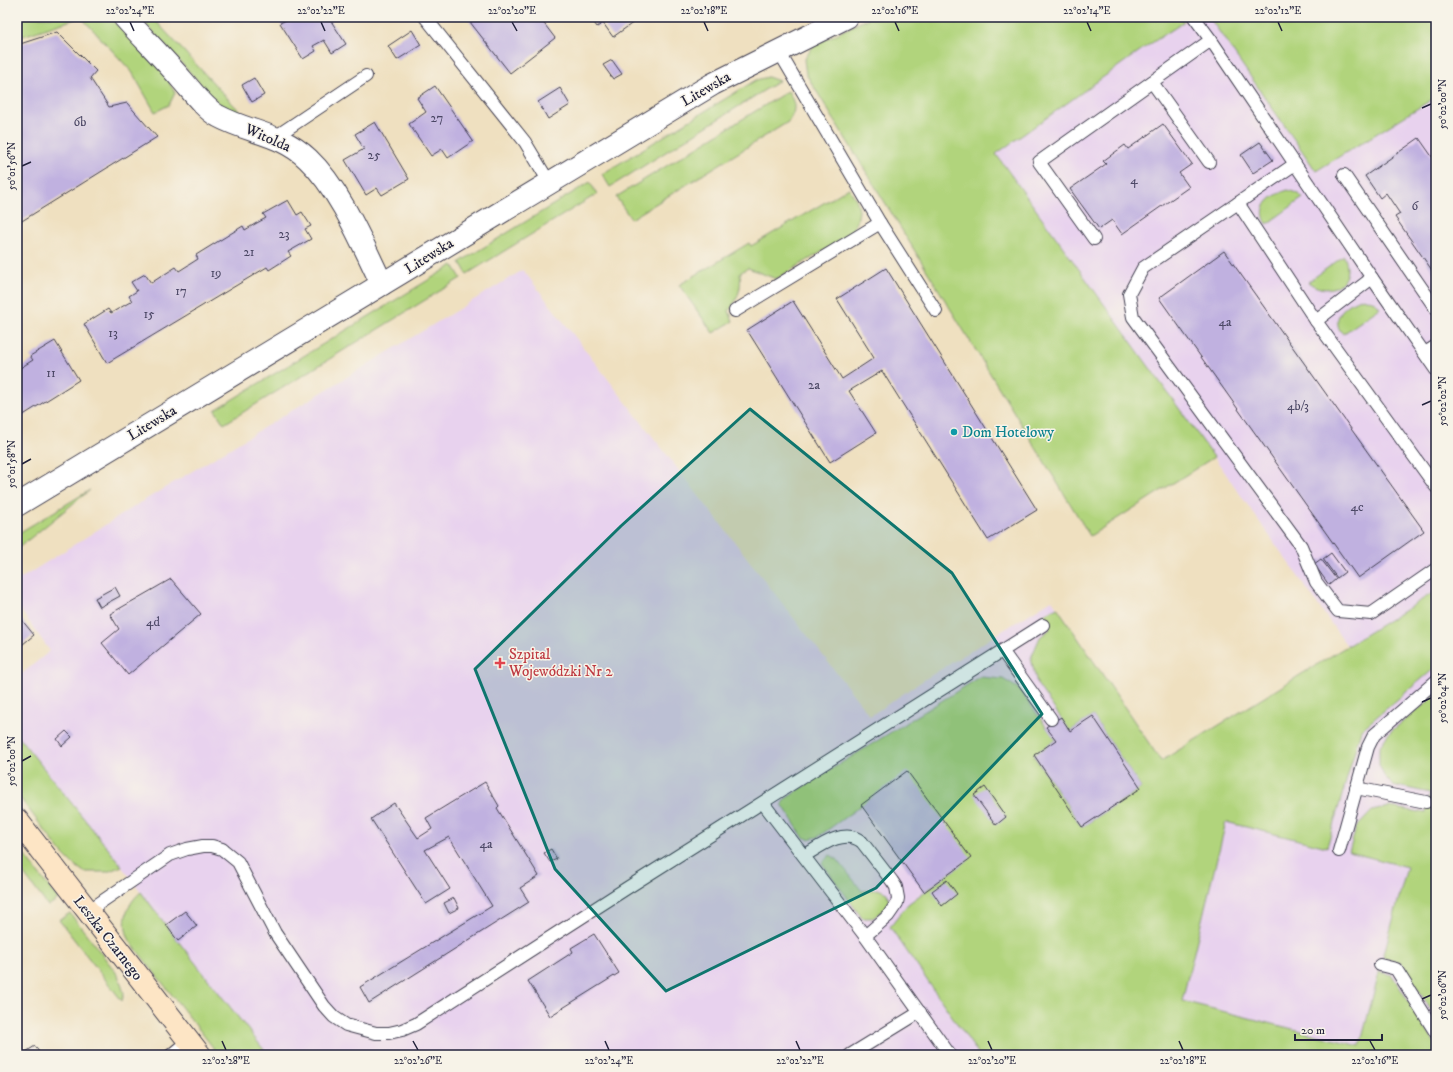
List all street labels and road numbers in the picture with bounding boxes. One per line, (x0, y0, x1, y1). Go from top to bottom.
street label: Litewska (678, 67, 735, 111)
street label: Witolda (241, 119, 294, 157)
street label: Litewska (401, 233, 457, 278)
street label: Litewska (124, 401, 181, 445)
street label: Leszka Czarnego (69, 892, 147, 984)

